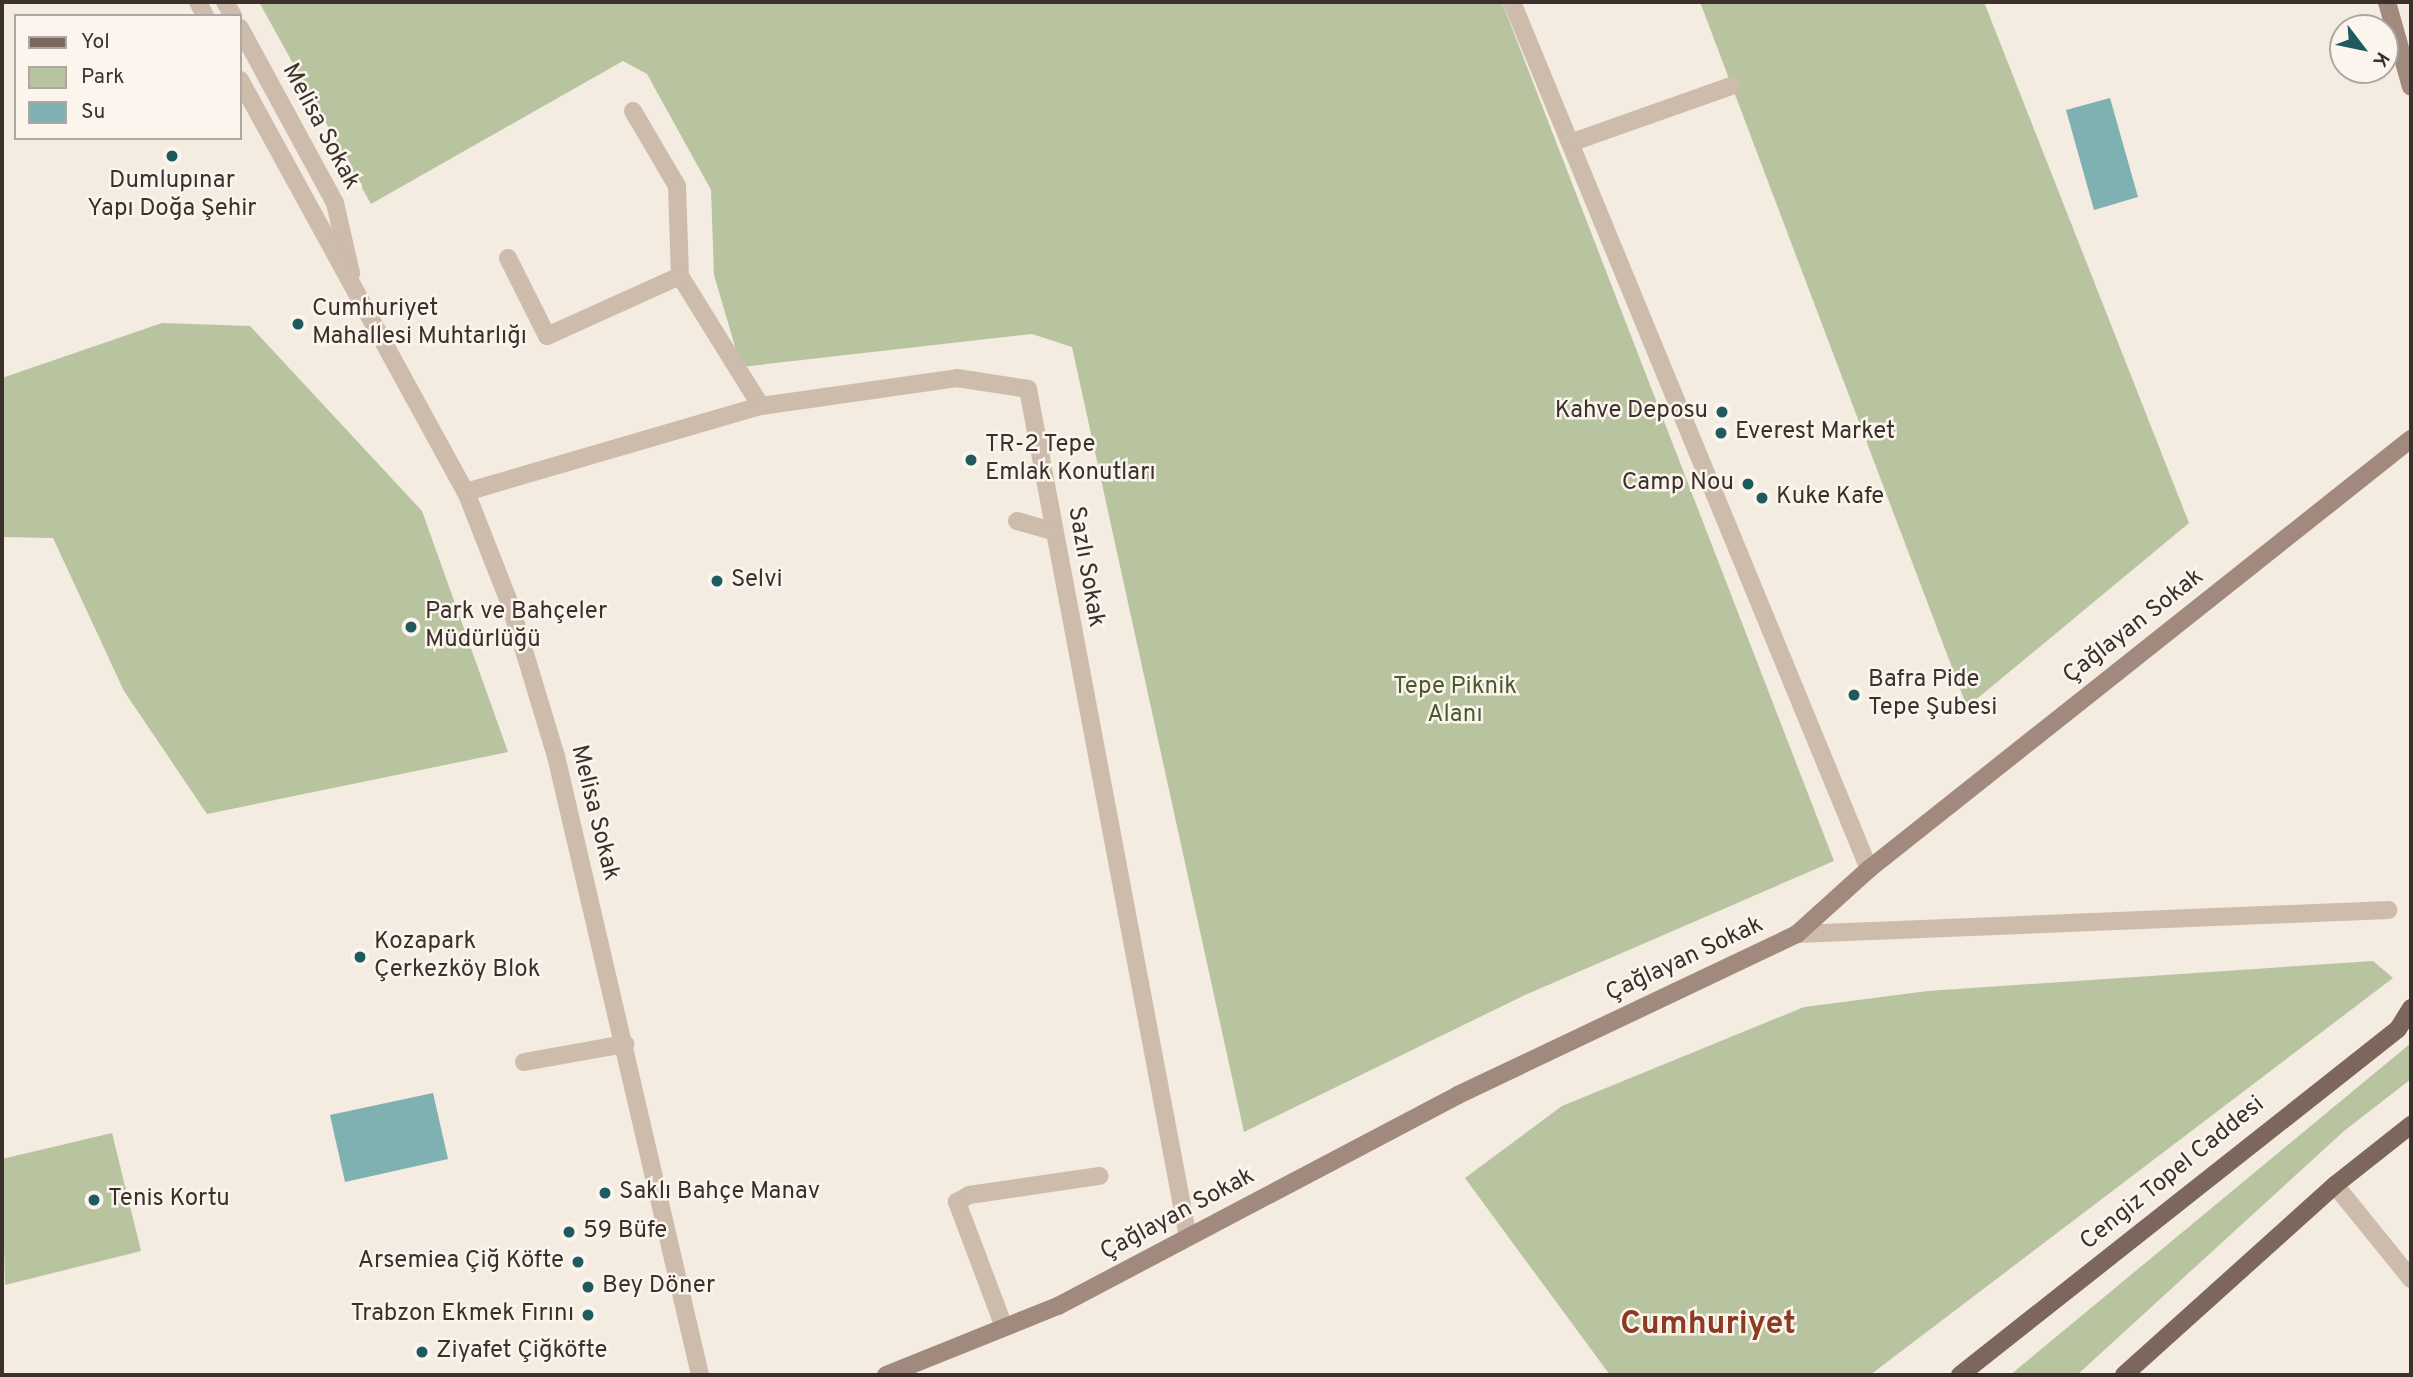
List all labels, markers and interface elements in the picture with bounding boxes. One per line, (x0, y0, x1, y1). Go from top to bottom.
legend (14, 14, 242, 140)
north arrow (2329, 14, 2399, 84)
text: Yol (81, 29, 110, 56)
text: K (2366, 47, 2394, 71)
street label: Melisa Sokak (275, 59, 365, 195)
text: Park (81, 64, 124, 91)
text: Su (81, 99, 105, 126)
marker: Dumlupınar Yapı Doğa Şehir (164, 148, 180, 164)
place label: Dumlupınar Yapı Doğa Şehir (87, 168, 257, 224)
place label: Cumhuriyet Mahallesi Muhtarlığı (312, 296, 527, 352)
marker: Cumhuriyet Mahallesi Muhtarlığı (290, 316, 306, 332)
place label: Kahve Deposu (1555, 398, 1708, 426)
marker: Kahve Deposu (1714, 404, 1730, 420)
place label: Everest Market (1735, 419, 1895, 447)
marker: Everest Market (1713, 425, 1729, 441)
place label: TR-2 Tepe Emlak Konutları (985, 432, 1156, 488)
marker: TR-2 Tepe Emlak Konutları (963, 452, 979, 468)
place label: Camp Nou (1622, 470, 1734, 498)
marker: Camp Nou (1740, 476, 1756, 492)
place label: Kuke Kafe (1776, 484, 1884, 512)
marker: Kuke Kafe (1754, 490, 1770, 506)
street label: Sazlı Sokak (1060, 504, 1110, 630)
street label: Çağlayan Sokak (2058, 563, 2210, 691)
place label: Selvi (731, 567, 783, 595)
marker: Selvi (709, 573, 725, 589)
place label: Park ve Bahçeler Müdürlüğü (425, 599, 607, 655)
marker: Park ve Bahçeler Müdürlüğü (403, 619, 419, 635)
place label: Bafra Pide Tepe Şubesi (1868, 667, 1997, 723)
park label: Tepe Piknik Alanı (1393, 674, 1517, 730)
marker: Bafra Pide Tepe Şubesi (1846, 687, 1862, 703)
street label: Melisa Sokak (563, 742, 625, 884)
street label: Çağlayan Sokak (1602, 911, 1768, 1009)
place label: Kozapark Çerkezköy Blok (374, 929, 540, 985)
marker: Kozapark Çerkezköy Blok (352, 949, 368, 965)
street label: Cengiz Topel Caddesi (2075, 1091, 2271, 1257)
street label: Çağlayan Sokak (1096, 1162, 1260, 1268)
place label: Saklı Bahçe Manav (619, 1179, 820, 1207)
marker: Saklı Bahçe Manav (597, 1185, 613, 1201)
place label: Tenis Kortu (108, 1186, 230, 1214)
marker: Tenis Kortu (86, 1192, 102, 1208)
place label: 59 Büfe (583, 1218, 667, 1246)
marker: 59 Büfe (561, 1224, 577, 1240)
place label: Arsemiea Çiğ Köfte (358, 1248, 564, 1276)
marker: Arsemiea Çiğ Köfte (570, 1254, 586, 1270)
place label: Bey Döner (602, 1273, 715, 1301)
marker: Bey Döner (580, 1279, 596, 1295)
place label: Trabzon Ekmek Fırını (350, 1301, 574, 1329)
district label: Cumhuriyet (1620, 1306, 1796, 1344)
marker: Trabzon Ekmek Fırını (580, 1307, 596, 1323)
place label: Ziyafet Çiğköfte (436, 1338, 607, 1366)
marker: Ziyafet Çiğköfte (414, 1344, 430, 1360)

